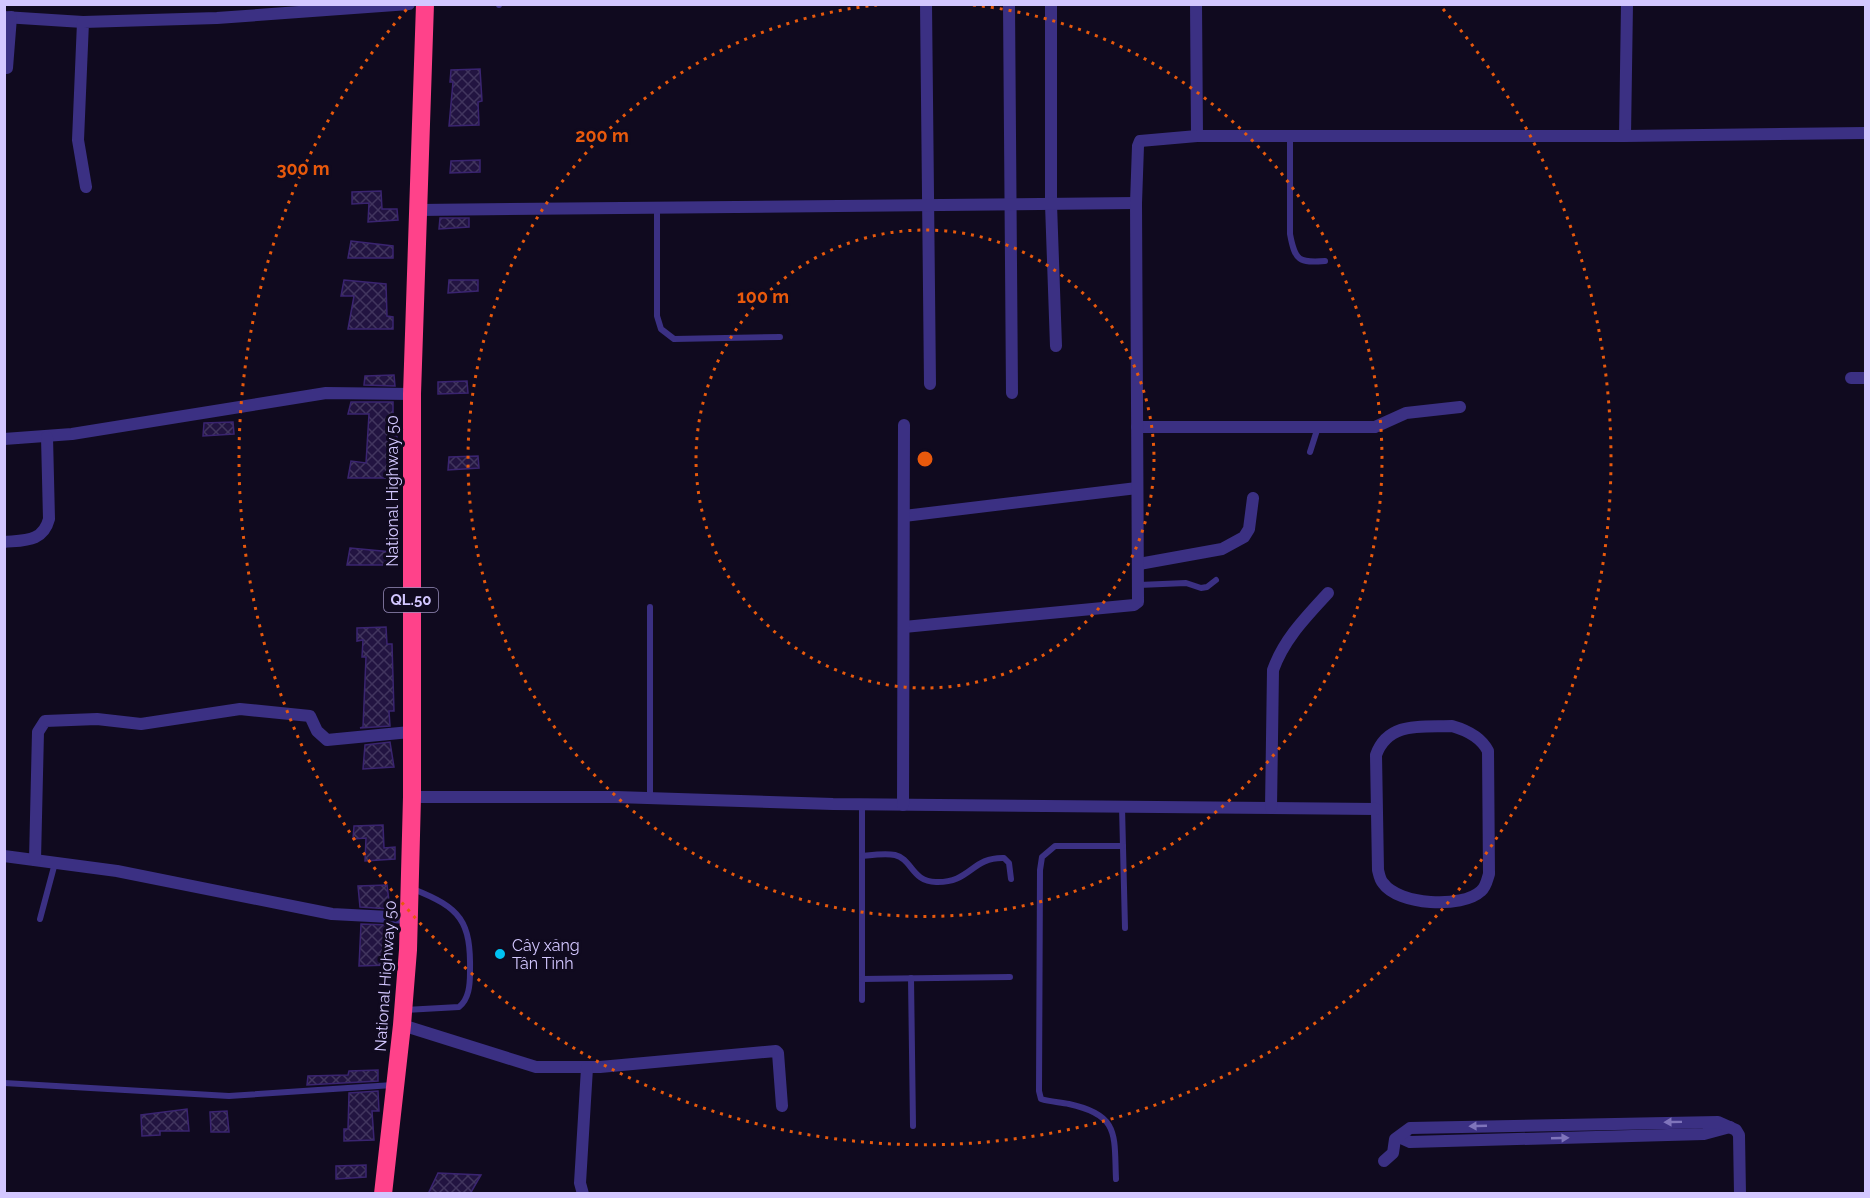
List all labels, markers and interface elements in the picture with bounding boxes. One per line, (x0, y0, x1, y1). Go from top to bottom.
text: 200 m (575, 125, 629, 146)
text: 300 m (276, 158, 330, 179)
text: 100 m (737, 286, 789, 307)
street label: National Highway 50 (383, 415, 402, 567)
centre of rings (915, 449, 935, 469)
road number: QL.50 (384, 588, 438, 612)
street label: National Highway 50 (371, 900, 400, 1052)
place label: Cây xăng Tân Tỉnh (512, 936, 580, 973)
marker: Cây xăng Tân Tỉnh (493, 947, 507, 961)
one-way arrow (1663, 1117, 1682, 1127)
one-way arrow (1468, 1121, 1487, 1131)
one-way arrow (1551, 1134, 1570, 1143)

